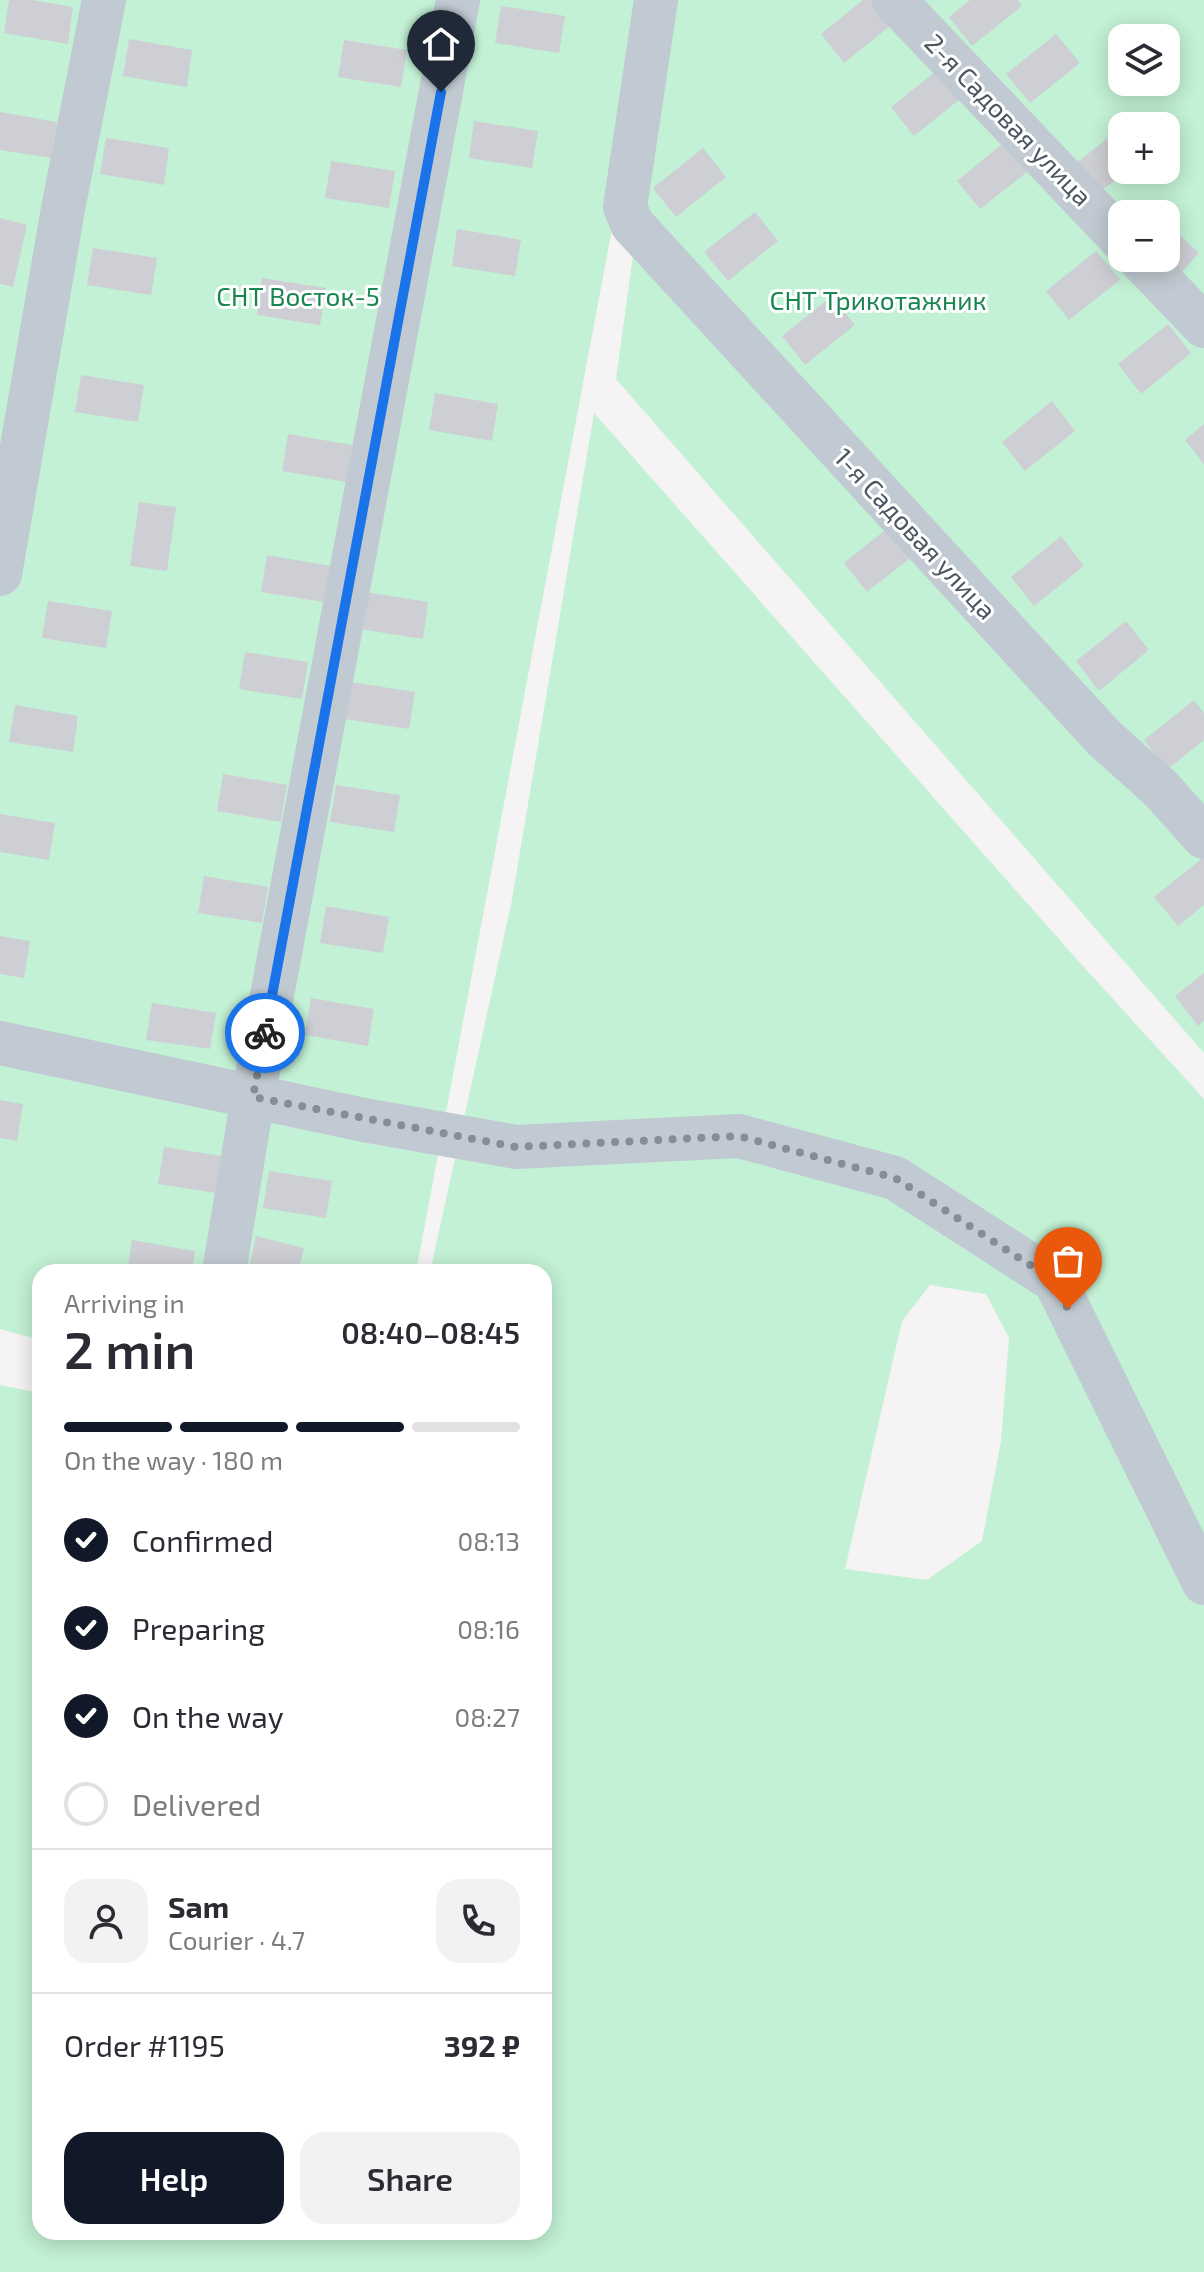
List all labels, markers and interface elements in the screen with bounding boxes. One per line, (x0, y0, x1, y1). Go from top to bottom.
pin (407, 10, 475, 92)
icon: home (419, 22, 463, 66)
map controls (1108, 24, 1180, 272)
button: layers (1108, 24, 1180, 96)
street label: 2-я Садовая улица (918, 27, 1099, 212)
button: + (1108, 112, 1180, 184)
button: − (1108, 200, 1180, 272)
park label: СНТ Восток-5 (216, 280, 380, 311)
park label: СНТ Трикотажник (770, 284, 986, 315)
street label: 1-я Садовая улица (828, 441, 1003, 626)
courier (225, 993, 305, 1073)
icon: bike (243, 1011, 287, 1055)
pin (1034, 1227, 1102, 1309)
icon: bag (1046, 1239, 1090, 1283)
text: Arriving in (64, 1287, 185, 1318)
text: 08:40–08:45 (341, 1314, 520, 1350)
text: 2 min (64, 1317, 195, 1379)
text: On the way · 180 m (64, 1444, 283, 1475)
icon: check (64, 1518, 108, 1562)
text: Confirmed (132, 1522, 273, 1558)
text: 08:13 (458, 1525, 520, 1556)
icon: check (64, 1606, 108, 1650)
text: Preparing (132, 1610, 265, 1646)
text: 08:16 (457, 1613, 520, 1644)
icon: check (64, 1694, 108, 1738)
text: On the way (132, 1698, 284, 1734)
text: 08:27 (454, 1701, 520, 1732)
text: Delivered (132, 1786, 261, 1822)
button: person (64, 1879, 148, 1963)
button: phone (436, 1879, 520, 1963)
text: Sam (168, 1888, 229, 1924)
text: Courier · 4.7 (168, 1924, 305, 1955)
text: Order #1195 (64, 2027, 225, 2063)
text: 392 ₽ (444, 2027, 520, 2063)
button: Help (64, 2132, 284, 2224)
button: Share (300, 2132, 520, 2224)

